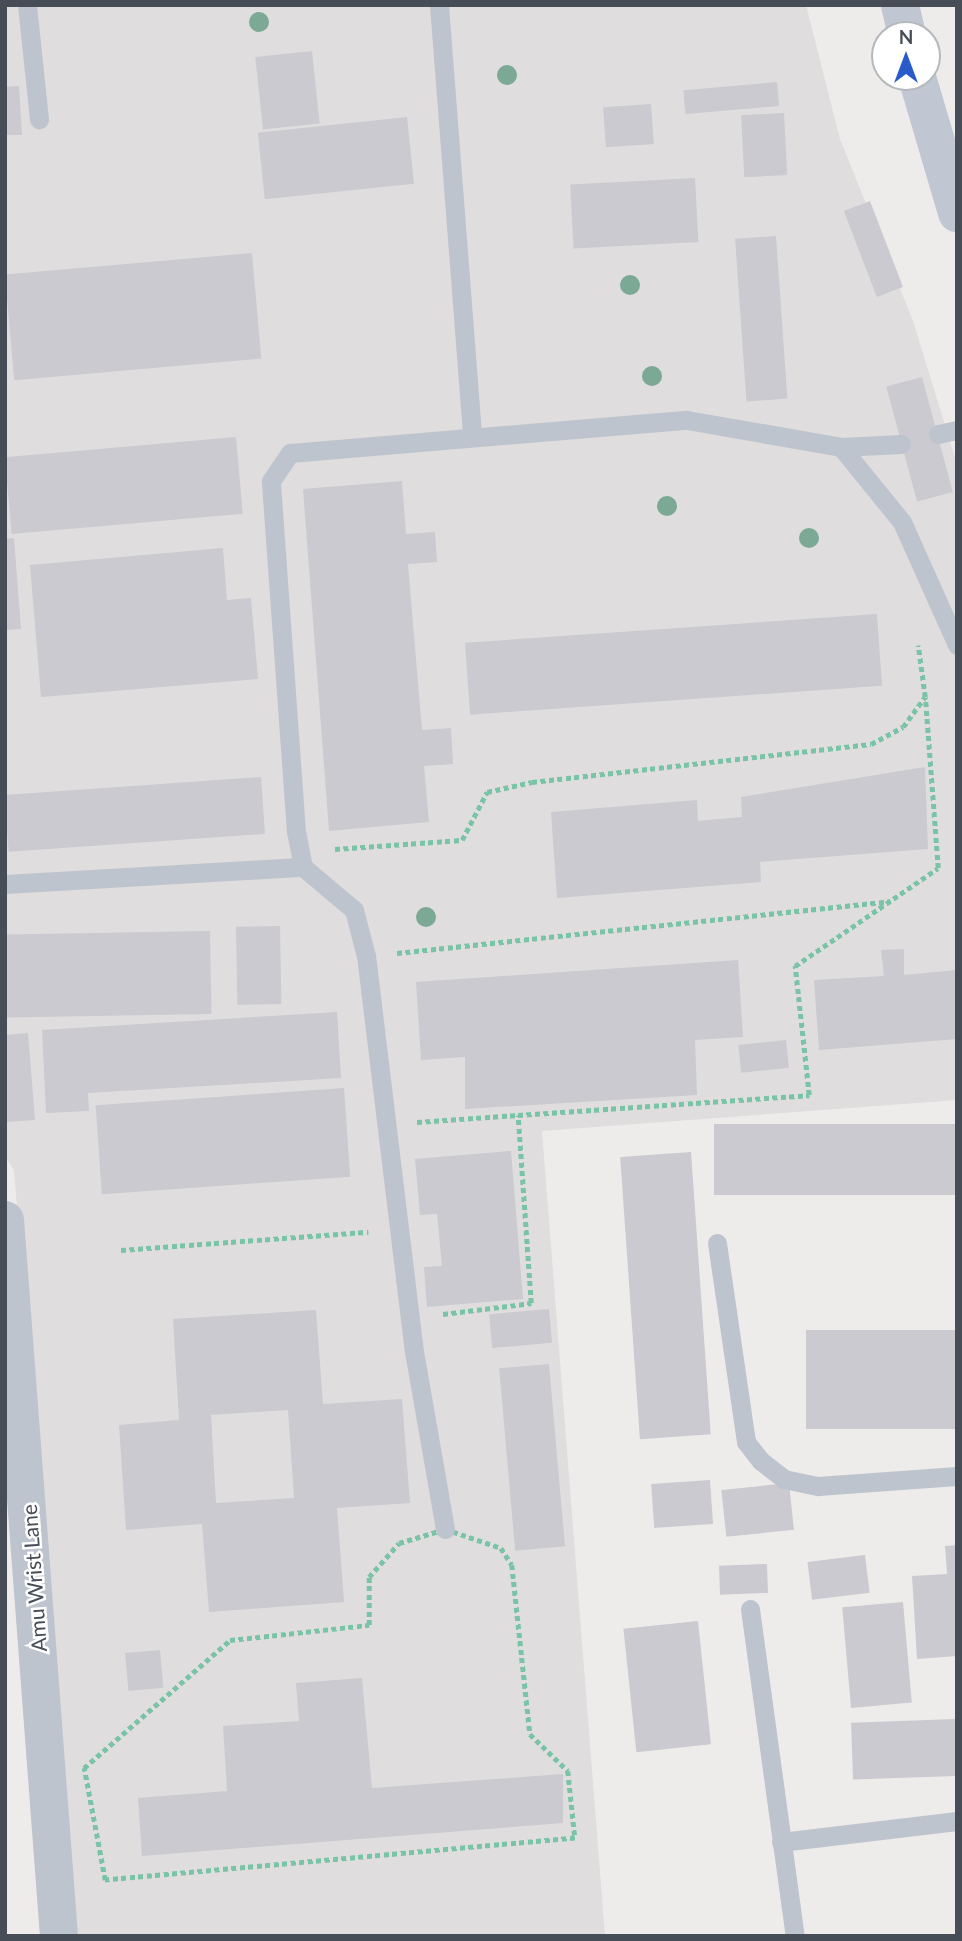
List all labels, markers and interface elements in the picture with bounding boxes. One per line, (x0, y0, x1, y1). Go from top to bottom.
north arrow (871, 21, 941, 91)
text: N (899, 25, 913, 48)
street label: Amu Wrist Lane (16, 1503, 52, 1653)

